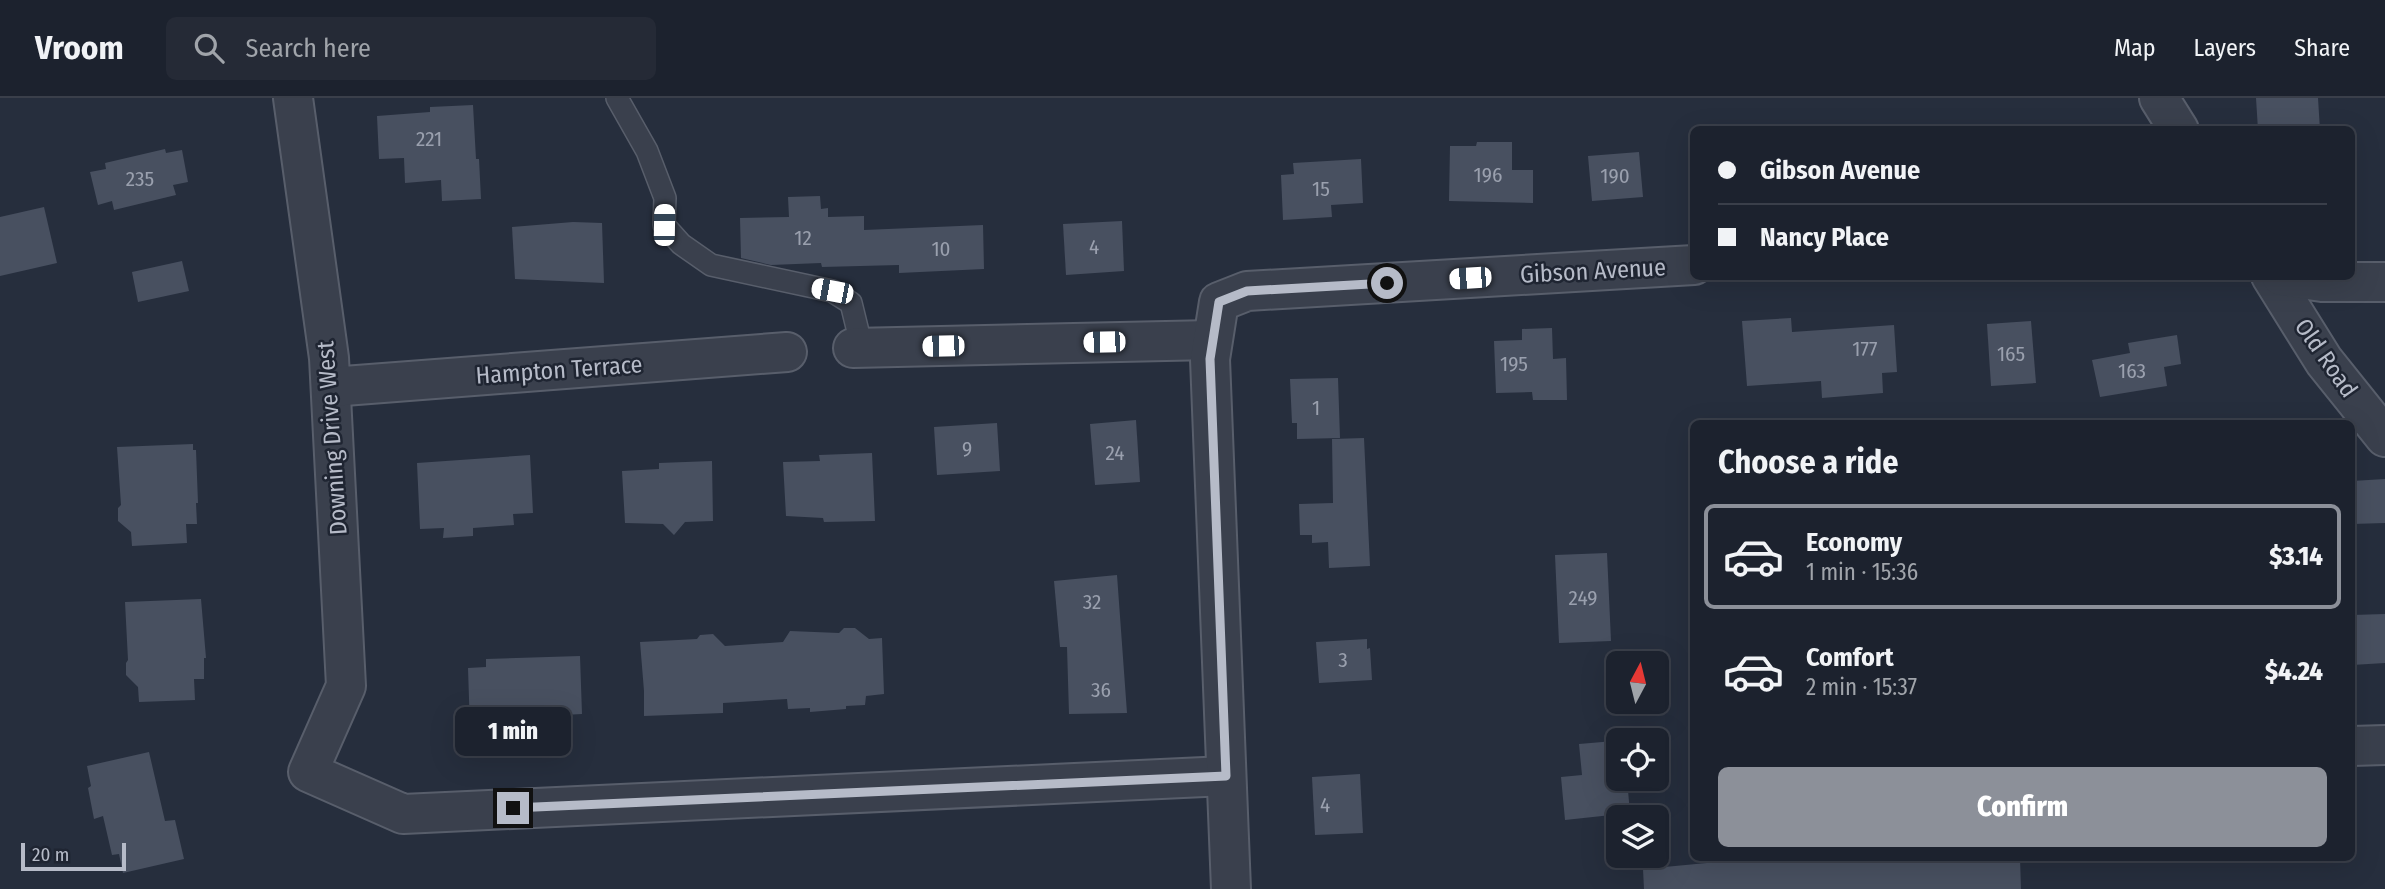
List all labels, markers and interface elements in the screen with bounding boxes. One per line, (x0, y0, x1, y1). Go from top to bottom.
search box (166, 17, 656, 80)
text: Vroom (35, 28, 124, 68)
icon: search (190, 29, 228, 67)
text: Search here (246, 33, 371, 64)
text: Map (2114, 34, 2156, 62)
text: Layers (2194, 34, 2256, 62)
text: Share (2294, 34, 2350, 62)
house number: 221 (416, 126, 442, 152)
text: Gibson Avenue (1760, 155, 1920, 186)
house number: 196 (1474, 162, 1502, 188)
house number: 190 (1600, 163, 1630, 189)
house number: 235 (126, 166, 154, 192)
house number: 15 (1312, 176, 1330, 202)
car (654, 204, 675, 246)
text: Nancy Place (1760, 222, 1889, 253)
house number: 12 (794, 225, 812, 251)
house number: 4 (1089, 234, 1099, 260)
house number: 10 (931, 236, 951, 262)
street label: Gibson Avenue (1519, 253, 1667, 289)
car (1449, 266, 1492, 290)
route start (1371, 267, 1403, 299)
car (810, 277, 855, 305)
street label: Old Road (2289, 313, 2363, 403)
car (1083, 331, 1126, 353)
car (922, 335, 965, 357)
house number: 177 (1852, 336, 1878, 362)
street label: Downing Drive West (311, 340, 353, 536)
house number: 165 (1997, 341, 2025, 367)
street label: Hampton Terrace (475, 350, 643, 390)
house number: 195 (1500, 351, 1528, 377)
house number: 163 (2118, 358, 2146, 384)
house number: 1 (1312, 395, 1320, 421)
house number: 9 (962, 436, 972, 462)
house number: 24 (1105, 440, 1125, 466)
text: Choose a ride (1718, 443, 1899, 481)
icon: car (1722, 525, 1785, 588)
text: Economy (1806, 527, 1902, 558)
text: $3.14 (2269, 541, 2323, 572)
text: 1 min · 15:36 (1806, 558, 1918, 586)
house number: 249 (1569, 585, 1597, 611)
house number: 32 (1083, 589, 1101, 615)
icon: car (1722, 640, 1785, 703)
text: Comfort (1806, 642, 1894, 673)
house number: 3 (1338, 647, 1348, 673)
north arrow (1606, 651, 1670, 714)
map controls (1606, 651, 1669, 868)
text: $4.24 (2265, 656, 2323, 687)
text: 2 min · 15:37 (1806, 673, 1917, 701)
house number: 36 (1091, 677, 1111, 703)
callout: 1 min (455, 706, 571, 756)
text: 1 min (488, 717, 538, 745)
button: locate (1606, 728, 1669, 791)
button: Confirm (1718, 767, 2327, 847)
route end (497, 792, 529, 824)
house number: 4 (1320, 792, 1330, 818)
button: layers (1606, 805, 1669, 868)
scale bar (21, 840, 126, 872)
text: 20 m (32, 843, 69, 866)

